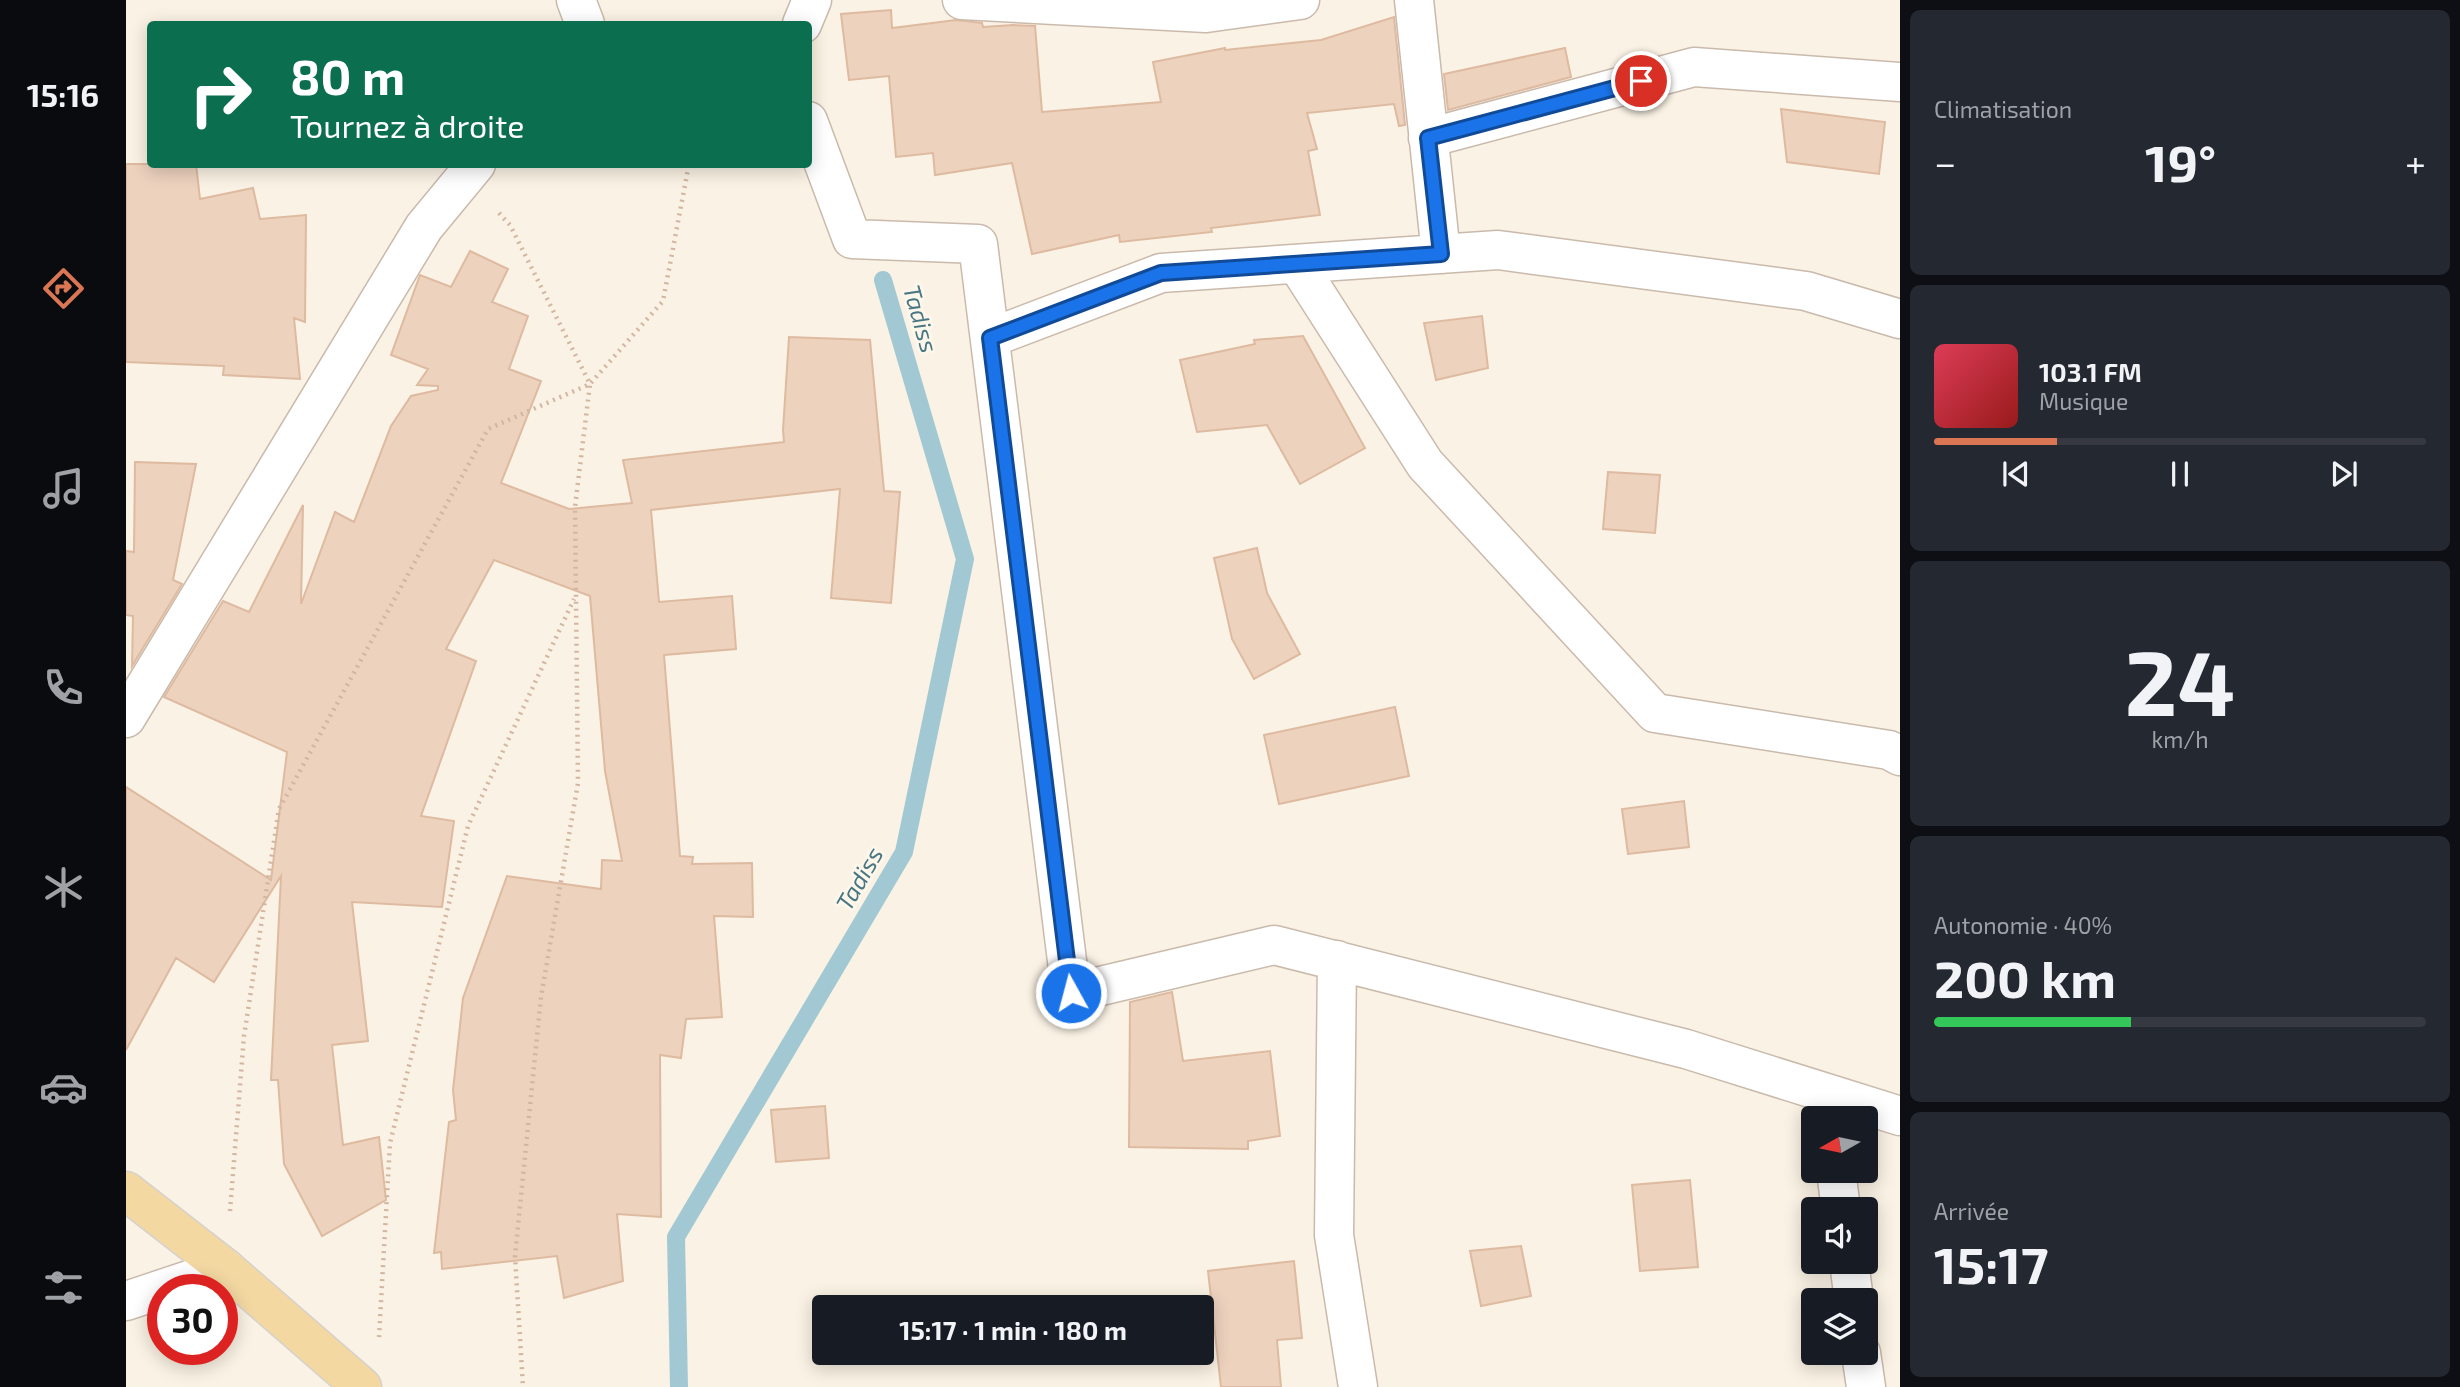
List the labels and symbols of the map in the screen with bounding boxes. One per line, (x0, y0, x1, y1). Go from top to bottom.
pin (1611, 51, 1671, 111)
water label: Tadiss (898, 281, 945, 356)
water label: Tadiss (829, 841, 888, 915)
position arrow (1034, 956, 1108, 1030)
north arrow (1801, 1106, 1878, 1183)
speed limit sign: 30 (147, 1274, 238, 1365)

